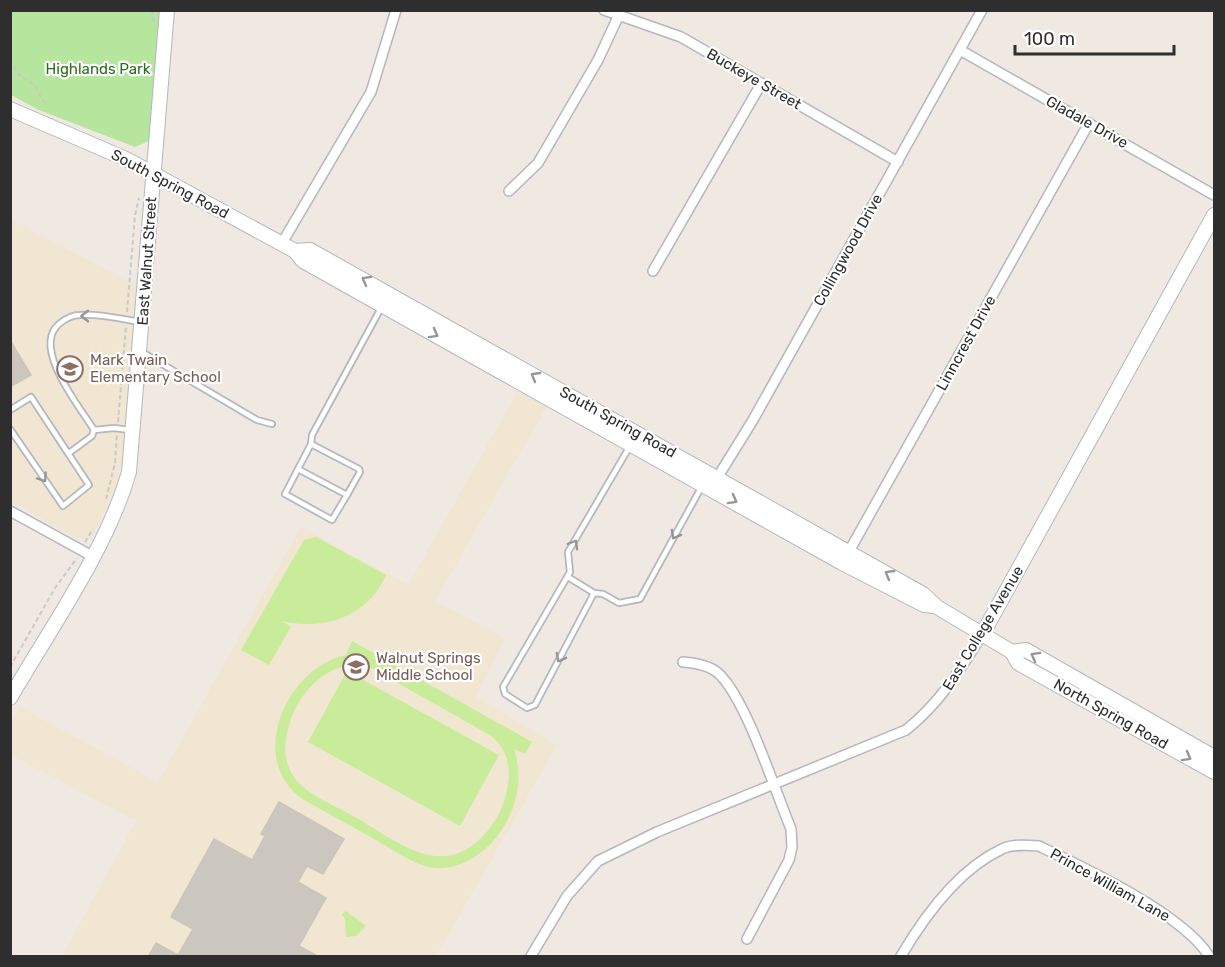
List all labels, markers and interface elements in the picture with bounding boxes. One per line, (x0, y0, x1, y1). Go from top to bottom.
scale bar (1015, 18, 1174, 56)
text: 100 m (1024, 28, 1075, 50)
street label: Buckeye Street (703, 45, 805, 113)
park label: Highlands Park (46, 60, 151, 78)
street label: Gladale Drive (1043, 92, 1131, 152)
street label: South Spring Road (108, 145, 232, 223)
street label: Collingwood Drive (810, 191, 886, 309)
street label: East Walnut Street (134, 196, 160, 326)
one-way arrow (361, 276, 372, 287)
street label: Linncrest Drive (932, 292, 1000, 394)
one-way arrow (80, 310, 89, 322)
one-way arrow (428, 327, 438, 339)
place label: Mark Twain Elementary School (90, 351, 221, 386)
school or university icon: Mark Twain Elementary School (55, 354, 85, 384)
one-way arrow (531, 372, 542, 383)
street label: South Spring Road (557, 382, 679, 462)
one-way arrow (36, 471, 47, 482)
one-way arrow (727, 493, 737, 505)
one-way arrow (671, 529, 682, 539)
one-way arrow (567, 540, 578, 550)
street label: East College Avenue (939, 562, 1027, 694)
one-way arrow (885, 570, 895, 581)
place label: Walnut Springs Middle School (376, 649, 481, 684)
school or university icon: Walnut Springs Middle School (341, 652, 371, 682)
one-way arrow (556, 652, 567, 662)
one-way arrow (1031, 652, 1042, 663)
street label: North Spring Road (1051, 675, 1171, 753)
one-way arrow (1181, 750, 1191, 761)
street label: Prince William Lane (1047, 845, 1173, 925)

